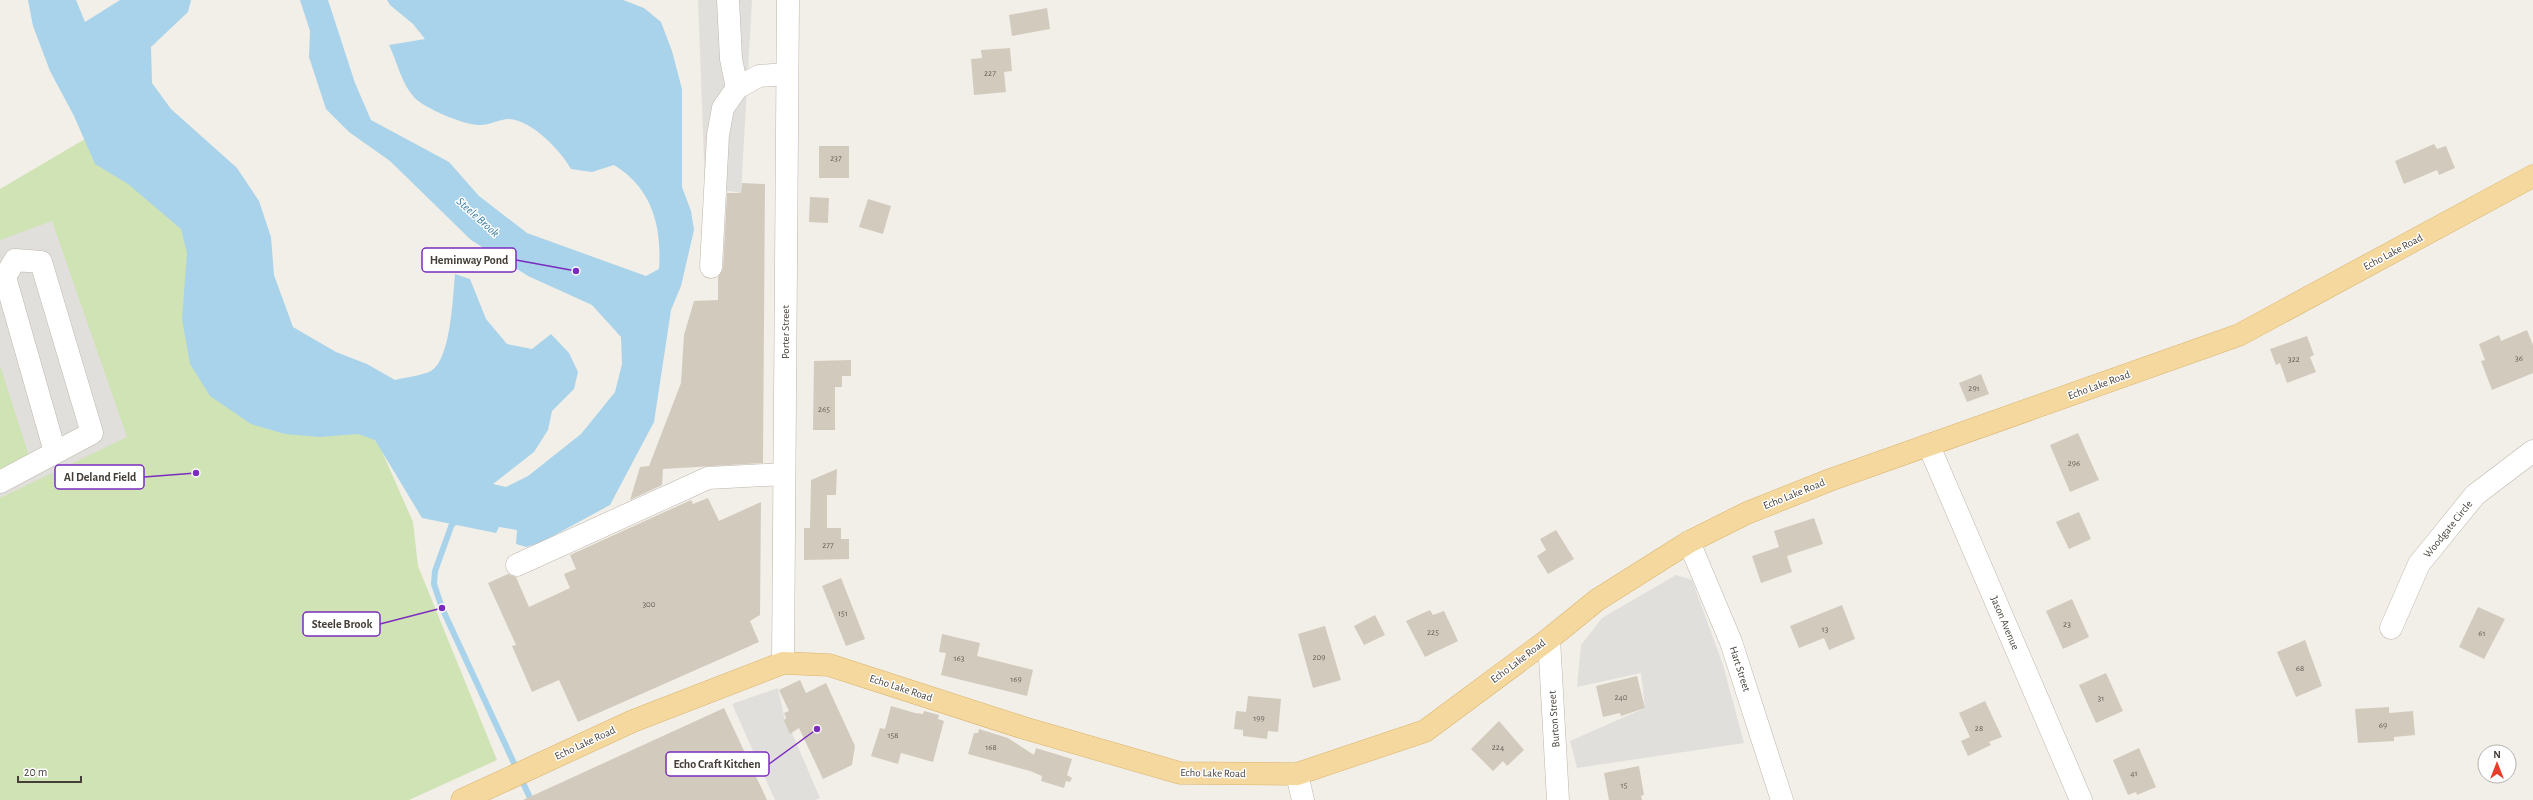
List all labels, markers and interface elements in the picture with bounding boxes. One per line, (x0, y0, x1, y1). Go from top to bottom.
house number: 227 (984, 69, 996, 78)
house number: 237 (830, 154, 842, 163)
water label: Steele Brook (454, 195, 502, 239)
street label: Echo Lake Road (2362, 232, 2425, 272)
callout: Heminway Pond (422, 248, 516, 272)
text: Heminway Pond (430, 254, 509, 267)
street label: Porter Street (780, 305, 791, 359)
house number: 36 (2515, 354, 2523, 363)
house number: 322 (2288, 355, 2300, 364)
street label: Echo Lake Road (2066, 369, 2132, 401)
house number: 291 (1968, 384, 1980, 393)
house number: 265 (818, 405, 830, 414)
house number: 296 (2068, 459, 2080, 468)
callout: Al Deland Field (55, 465, 144, 489)
text: Al Deland Field (64, 471, 137, 483)
street label: Echo Lake Road (1762, 477, 1827, 511)
street label: Woodgate Circle (2422, 498, 2474, 560)
house number: 277 (822, 541, 834, 550)
street label: Jason Avenue (1989, 595, 2021, 651)
house number: 300 (642, 600, 656, 609)
house number: 151 (838, 609, 848, 618)
callout: Steele Brook (303, 612, 380, 636)
text: Steele Brook (312, 618, 372, 630)
house number: 23 (2063, 620, 2071, 629)
house number: 13 (1822, 625, 1829, 634)
house number: 225 (1427, 628, 1439, 637)
house number: 61 (2478, 629, 2486, 638)
street label: Echo Lake Road (1489, 637, 1548, 685)
street label: Hart Street (1728, 645, 1753, 694)
house number: 209 (1312, 653, 1326, 662)
house number: 163 (953, 654, 965, 663)
house number: 68 (2296, 664, 2304, 673)
street label: Echo Lake Road (868, 673, 934, 703)
house number: 169 (1010, 675, 1022, 684)
street label: Burton Street (1546, 690, 1561, 748)
house number: 240 (1614, 693, 1628, 702)
house number: 31 (2098, 694, 2104, 703)
house number: 199 (1253, 714, 1265, 723)
house number: 69 (2379, 721, 2387, 730)
street label: Echo Lake Road (553, 724, 617, 762)
house number: 28 (1975, 724, 1983, 733)
house number: 158 (887, 731, 899, 740)
house number: 168 (985, 743, 997, 752)
house number: 224 (1492, 743, 1505, 752)
north arrow (2477, 744, 2517, 784)
text: N (2493, 749, 2501, 760)
callout: Echo Craft Kitchen (666, 752, 769, 776)
scale bar (18, 758, 81, 784)
text: Echo Craft Kitchen (673, 758, 761, 770)
text: 20 m (24, 766, 47, 778)
street label: Echo Lake Road (1180, 767, 1246, 779)
house number: 41 (2130, 769, 2138, 778)
house number: 15 (1621, 781, 1628, 790)

